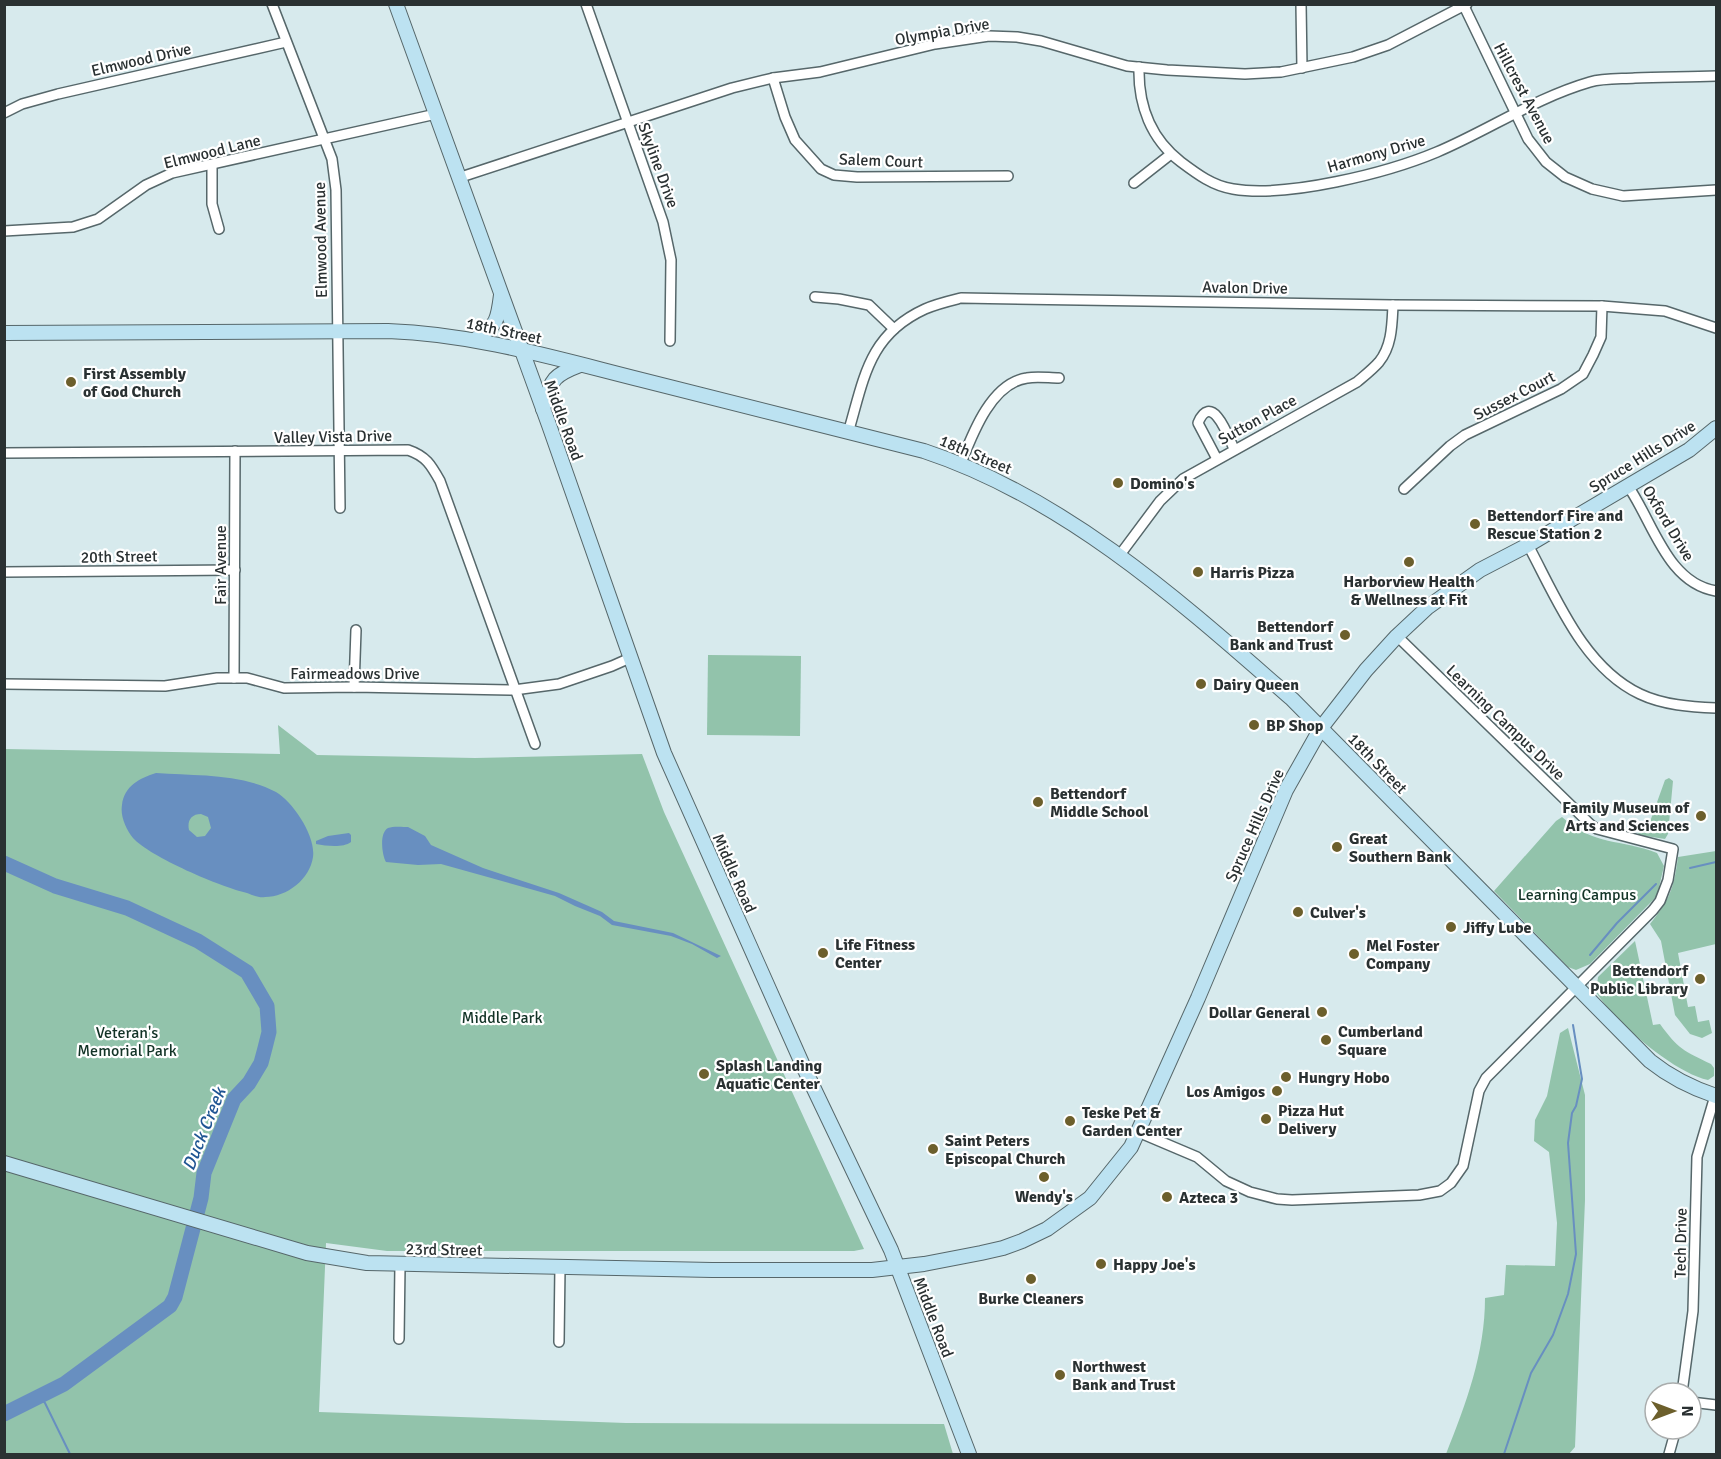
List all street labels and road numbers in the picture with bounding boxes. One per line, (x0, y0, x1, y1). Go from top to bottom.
street label: Olympia Drive (893, 14, 991, 50)
street label: Elmwood Drive (89, 39, 193, 81)
street label: Hillcrest Avenue (1489, 40, 1559, 147)
street label: Skyline Drive (633, 120, 683, 211)
street label: Elmwood Lane (162, 130, 263, 174)
street label: Harmony Drive (1325, 130, 1428, 178)
street label: Salem Court (839, 150, 924, 172)
street label: Elmwood Avenue (310, 182, 332, 298)
street label: Avalon Drive (1202, 277, 1288, 299)
street label: 18th Street (464, 313, 544, 349)
street label: Sussex Court (1470, 367, 1559, 425)
street label: Middle Road (539, 377, 587, 463)
street label: Sutton Place (1215, 390, 1300, 450)
street label: Spruce Hills Drive (1586, 416, 1699, 498)
street label: Valley Vista Drive (274, 426, 392, 448)
street label: 18th Street (936, 431, 1015, 479)
street label: Oxford Drive (1638, 482, 1699, 565)
street label: Fair Avenue (211, 525, 231, 605)
street label: 20th Street (80, 546, 158, 568)
street label: Learning Campus Drive (1442, 661, 1569, 785)
street label: Fairmeadows Drive (290, 664, 420, 684)
street label: 18th Street (1343, 729, 1411, 799)
street label: Spruce Hills Drive (1221, 766, 1289, 885)
street label: Middle Road (708, 831, 760, 916)
street label: Tech Drive (1670, 1208, 1692, 1278)
street label: 23rd Street (405, 1239, 483, 1261)
street label: Middle Road (909, 1274, 958, 1360)

